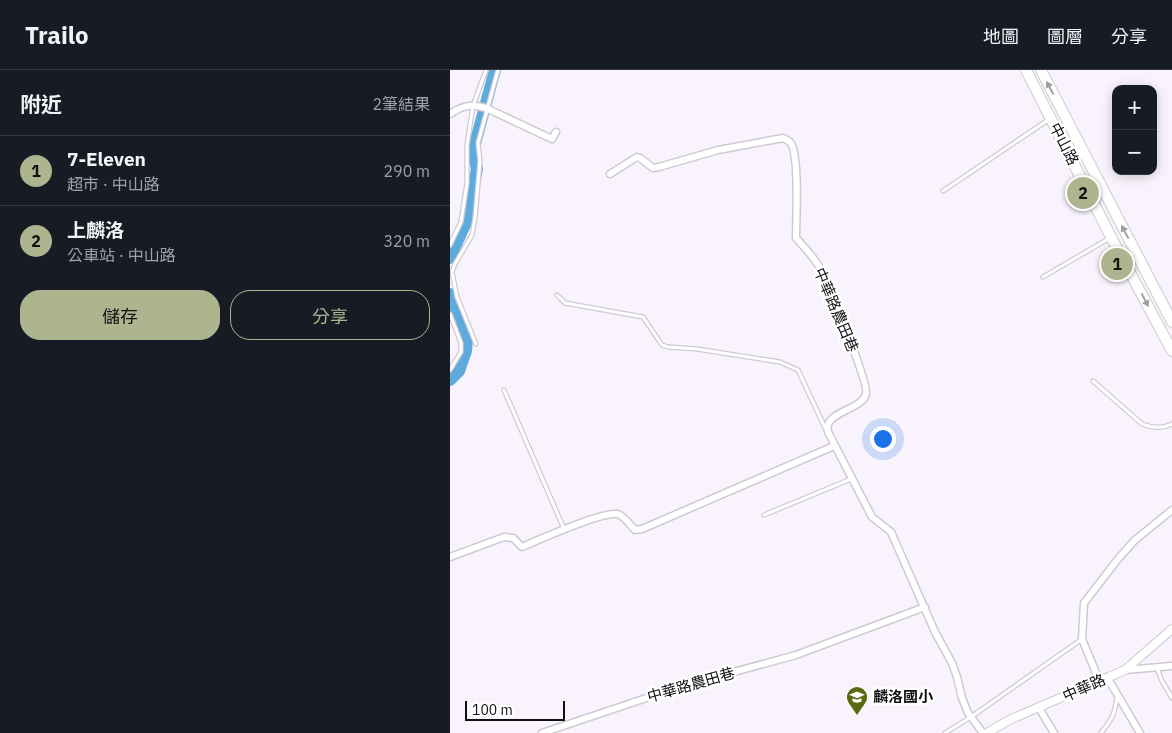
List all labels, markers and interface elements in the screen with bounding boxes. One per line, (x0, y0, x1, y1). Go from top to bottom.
text: Trailo (25, 19, 89, 51)
text: 地圖 (983, 25, 1019, 48)
text: 圖層 (1047, 25, 1083, 48)
text: 分享 (1111, 25, 1147, 48)
one-way arrow (1046, 80, 1054, 95)
map controls (1112, 85, 1157, 175)
button: + (1112, 85, 1157, 130)
text: 附近 (20, 90, 62, 118)
text: 2筆結果 (372, 94, 430, 114)
street label: 中山路 (1046, 119, 1083, 168)
button: − (1112, 130, 1157, 175)
text: 7-Eleven (67, 147, 146, 171)
text: 1 (31, 161, 41, 181)
text: 290 m (383, 161, 430, 181)
text: 超市 · 中山路 (67, 174, 160, 194)
pin: 2 (1067, 174, 1099, 212)
text: 上麟洛 (67, 218, 124, 242)
one-way arrow (1121, 225, 1129, 239)
text: 2 (31, 231, 41, 251)
text: 320 m (383, 231, 430, 251)
text: 公車站 · 中山路 (67, 245, 176, 265)
pin: 1 (1101, 245, 1133, 283)
street label: 中華路農田巷 (810, 265, 863, 355)
button: 儲存 (20, 290, 220, 340)
button: 分享 (230, 290, 430, 340)
one-way arrow (1140, 293, 1149, 307)
your location (870, 426, 896, 452)
street label: 中華路農田巷 (645, 663, 737, 706)
street label: 中華路 (1059, 670, 1108, 705)
school or university icon: 麟洛國小 (845, 685, 869, 716)
place label: 麟洛國小 (873, 687, 934, 706)
scale bar (465, 698, 565, 721)
text: 100 m (472, 701, 513, 719)

